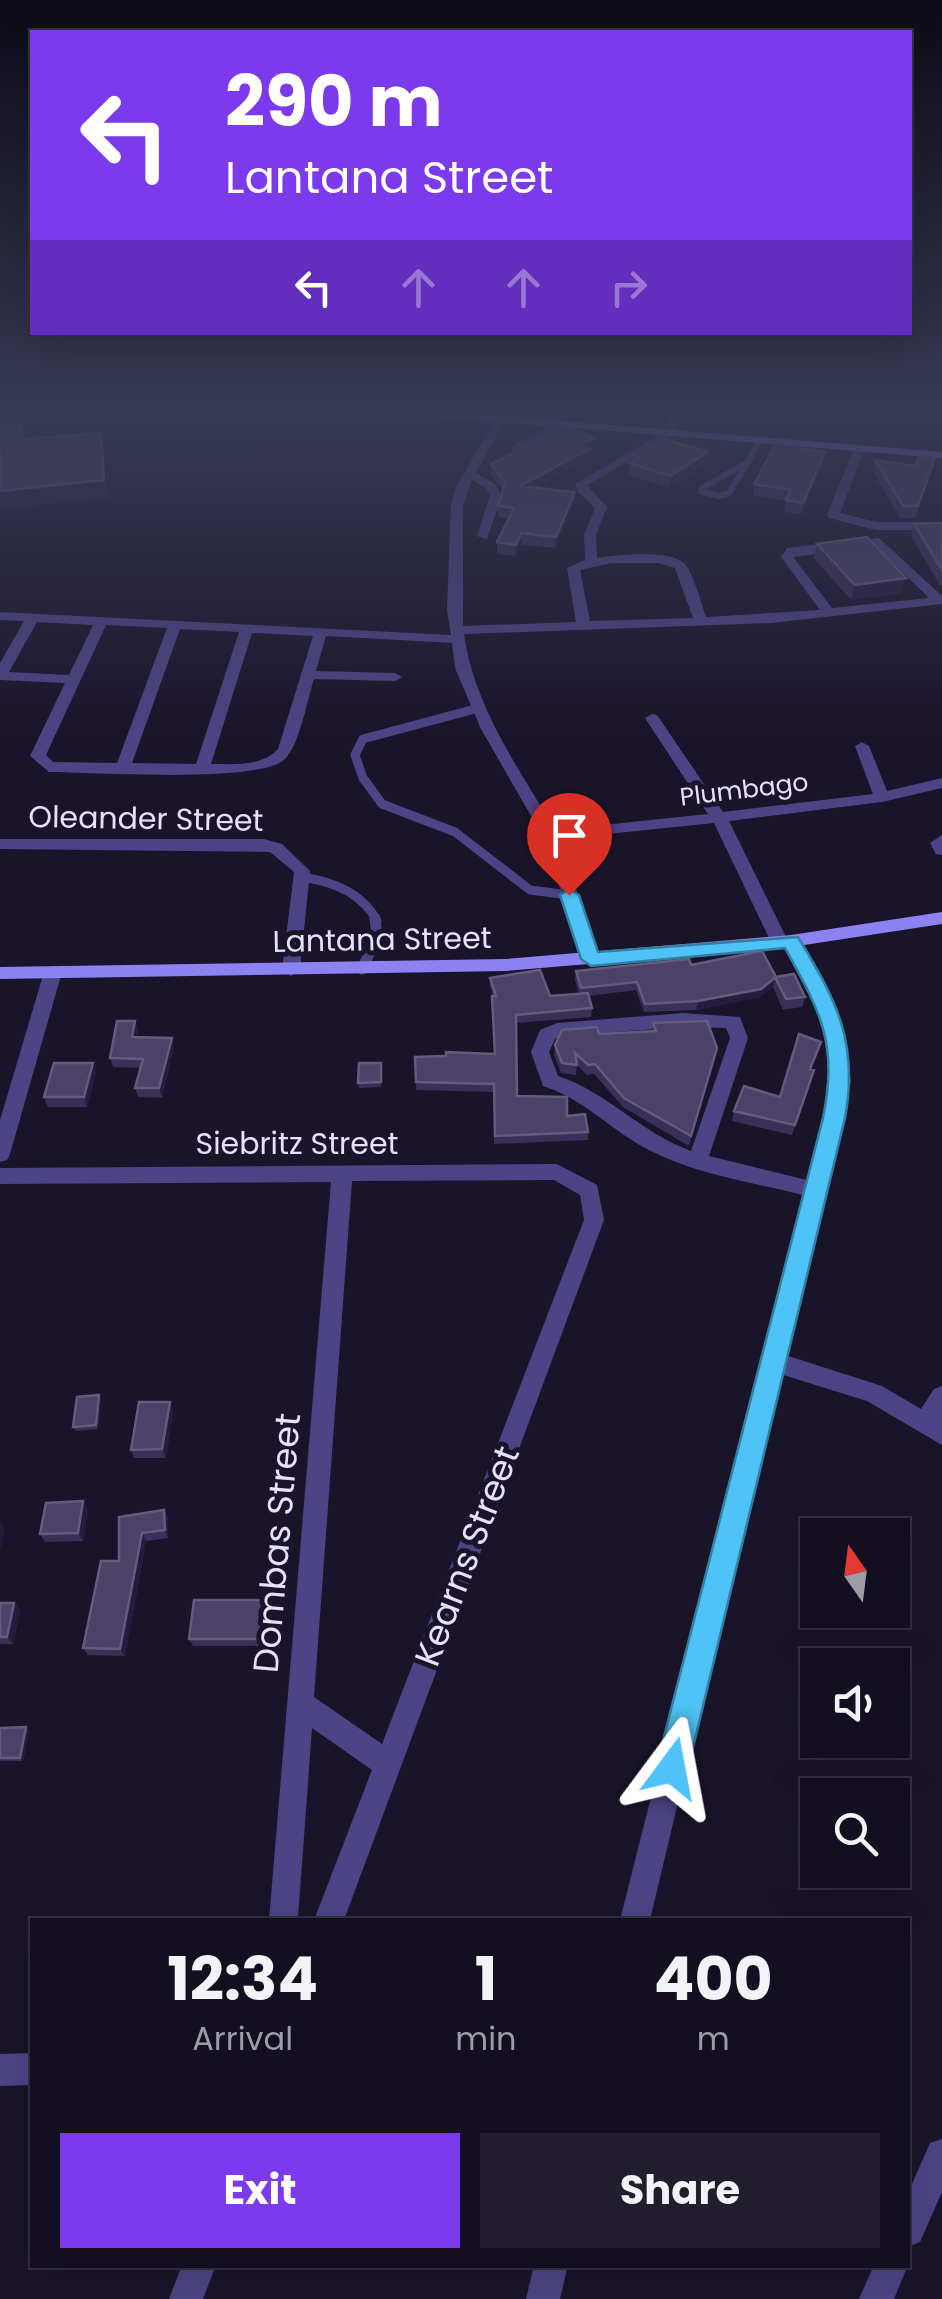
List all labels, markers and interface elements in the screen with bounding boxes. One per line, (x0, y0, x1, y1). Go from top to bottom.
text: 290 m (225, 52, 443, 151)
icon: left (60, 70, 190, 200)
text: Lantana Street (225, 146, 553, 209)
icon: left (286, 260, 341, 315)
icon: ahead (391, 260, 446, 315)
icon: ahead (496, 260, 551, 315)
icon: right (601, 260, 656, 315)
street label: Plumbago (678, 764, 810, 815)
pin (527, 793, 612, 896)
street label: Oleander Street (28, 795, 264, 842)
icon: arrive (542, 808, 597, 863)
street label: Lantana Street (272, 916, 492, 963)
street label: Siebritz Street (196, 1122, 398, 1165)
street label: Dombas Street (241, 1411, 312, 1675)
street label: Kearns Street (402, 1439, 531, 1673)
north arrow (800, 1518, 910, 1628)
map controls (800, 1518, 910, 1888)
button: sound (800, 1648, 910, 1758)
position arrow (620, 1716, 724, 1820)
button: search (800, 1778, 910, 1888)
text: 12:34 (167, 1937, 318, 2021)
text: 1 (475, 1937, 497, 2021)
text: 400 (654, 1937, 773, 2021)
text: Arrival (192, 2016, 293, 2061)
text: min (455, 2016, 517, 2061)
text: m (697, 2016, 730, 2061)
button: Exit (60, 2133, 460, 2248)
button: Share (480, 2133, 880, 2248)

